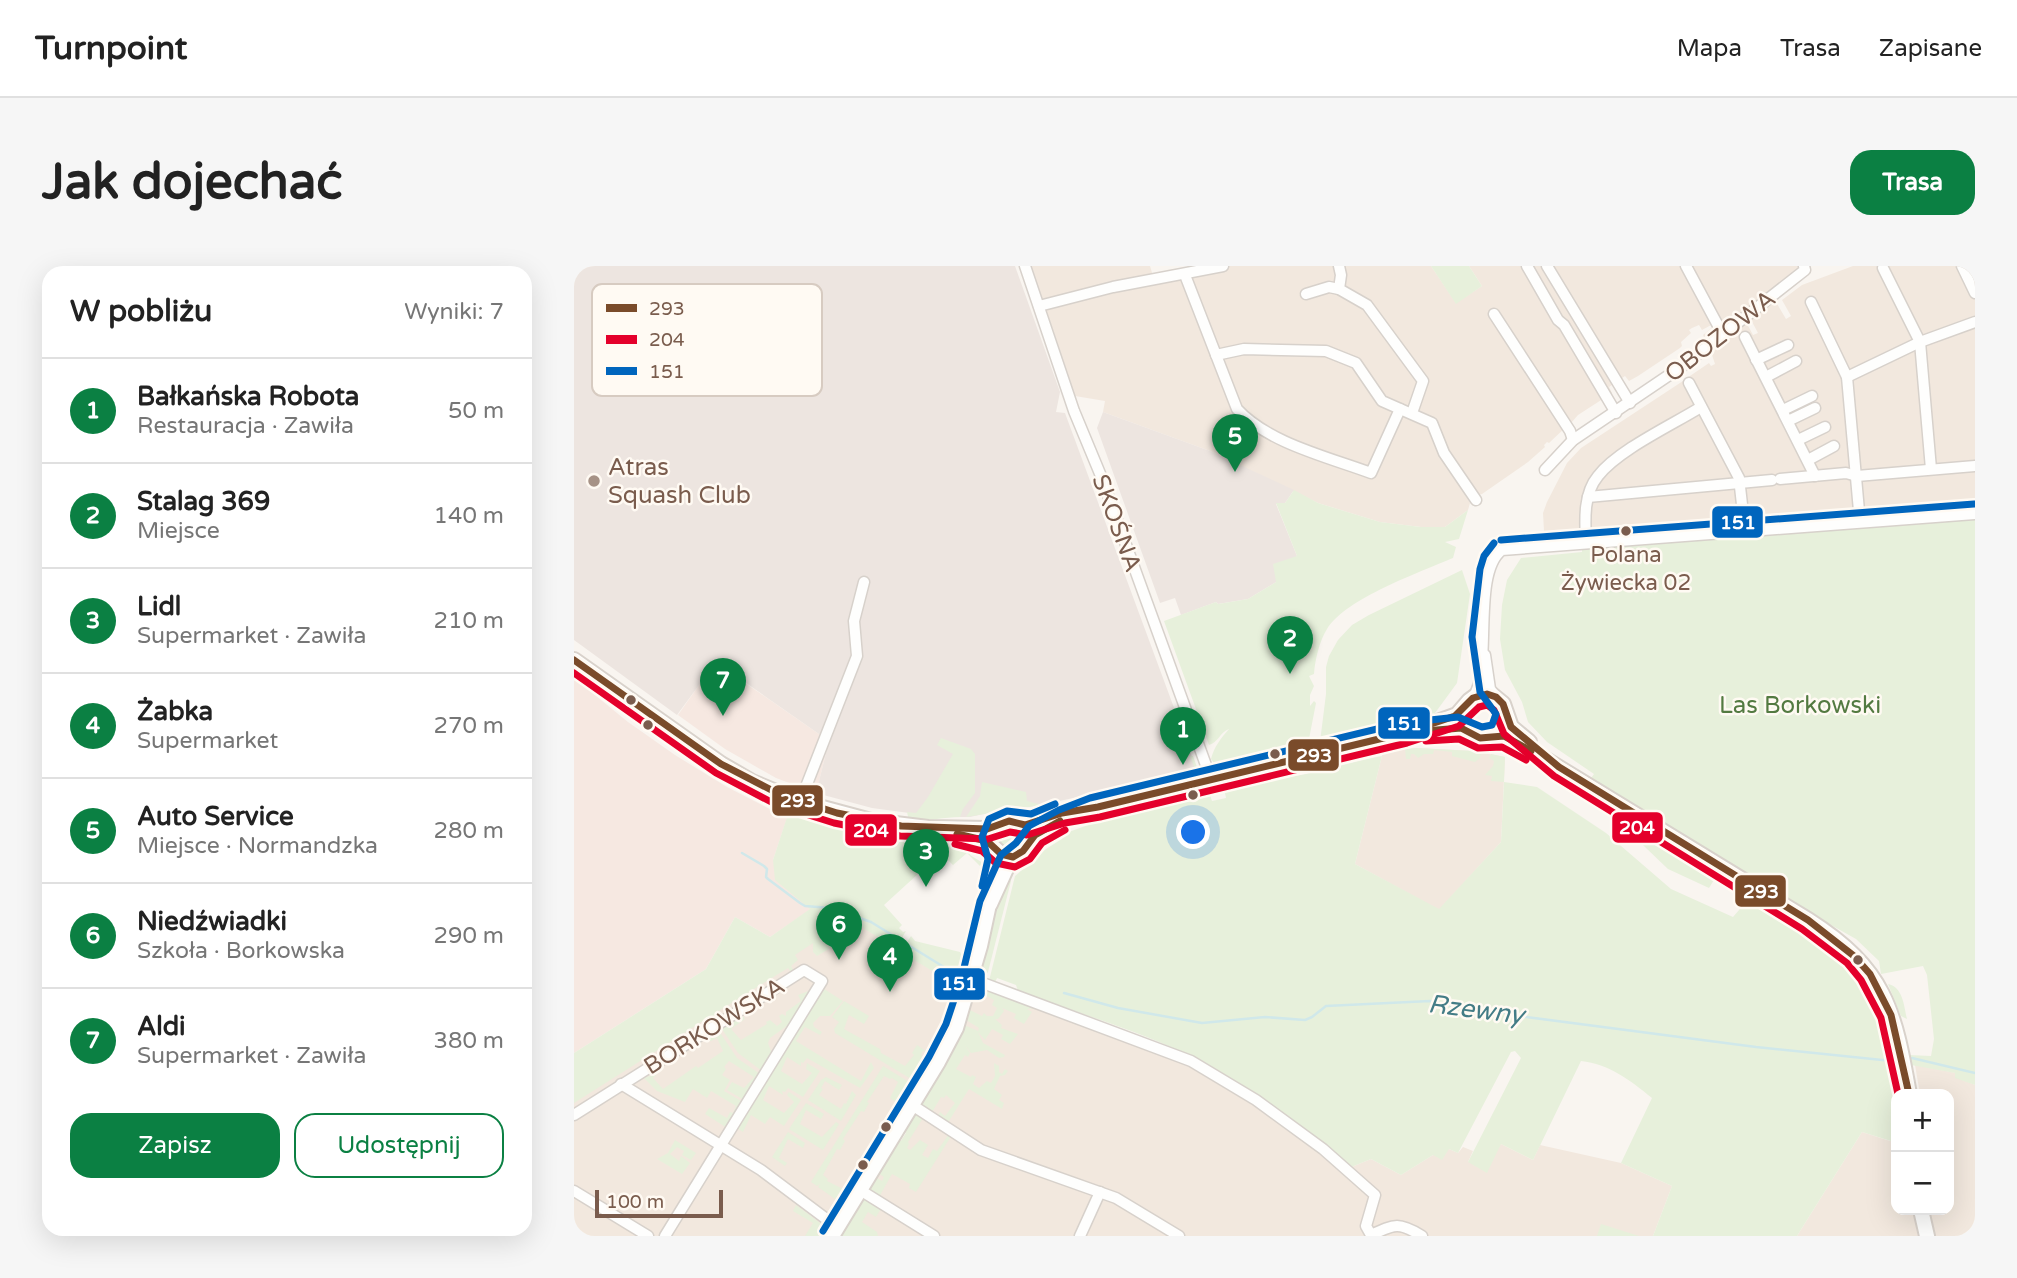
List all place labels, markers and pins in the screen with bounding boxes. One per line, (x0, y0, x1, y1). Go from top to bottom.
pin: 5 (1212, 414, 1258, 472)
place label: Atras Squash Club (608, 453, 751, 510)
marker: Atras Squash Club (586, 473, 602, 489)
marker: Polana Żywiecka 02 (1619, 524, 1633, 538)
place label: Polana Żywiecka 02 (1561, 542, 1691, 596)
pin: 2 (1267, 616, 1313, 674)
pin: 7 (700, 658, 746, 716)
unlabelled marker (624, 693, 638, 707)
pin: 1 (1160, 707, 1206, 765)
unlabelled marker (641, 718, 655, 732)
unlabelled marker (1268, 747, 1282, 761)
unlabelled marker (1186, 788, 1200, 802)
pin: 3 (903, 829, 949, 887)
pin: 6 (816, 902, 862, 960)
pin: 4 (867, 934, 913, 992)
unlabelled marker (1851, 953, 1865, 967)
unlabelled marker (879, 1120, 893, 1134)
unlabelled marker (856, 1158, 870, 1172)

